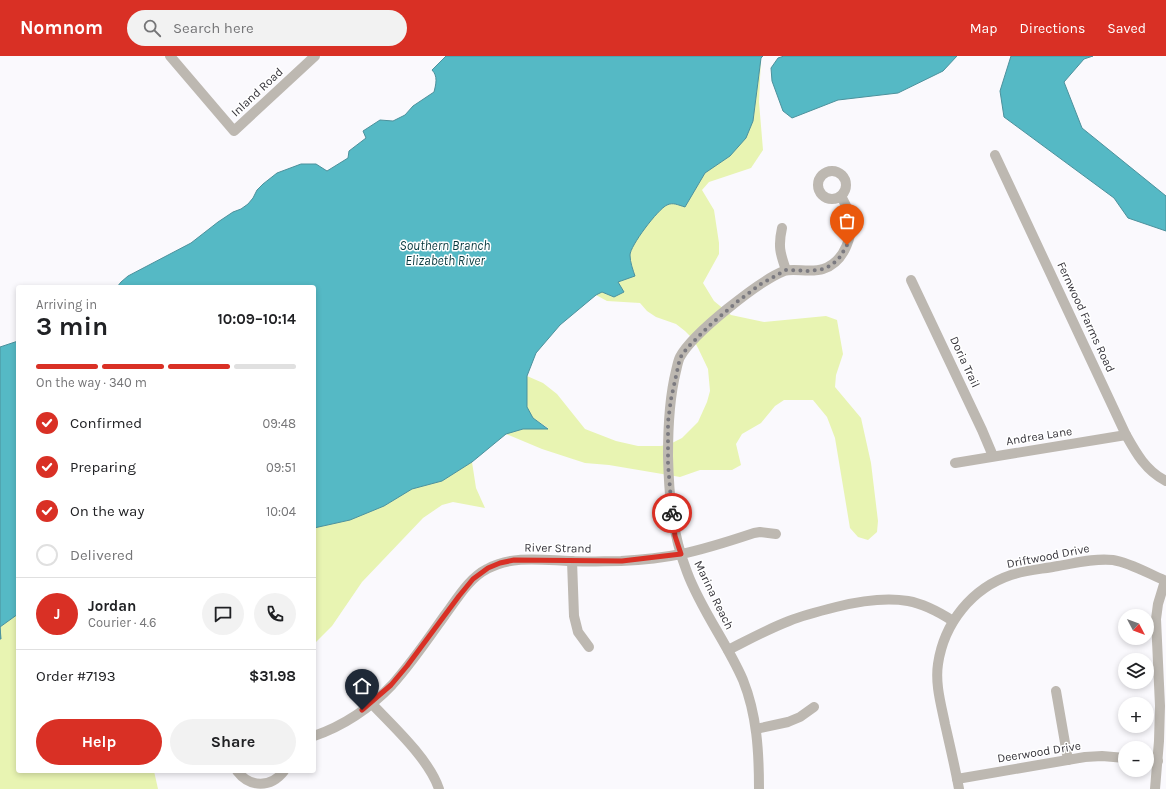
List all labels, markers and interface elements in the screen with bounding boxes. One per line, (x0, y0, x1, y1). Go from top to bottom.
search box (127, 10, 407, 46)
text: Nomnom (20, 17, 103, 39)
icon: search (141, 17, 163, 39)
text: Search here (173, 19, 254, 37)
text: Map (970, 20, 998, 37)
text: Directions (1020, 20, 1085, 37)
text: Saved (1107, 20, 1146, 37)
street label: Inland Road (228, 65, 286, 119)
pin (830, 204, 864, 245)
icon: bag (836, 210, 858, 232)
water label: Southern Branch Elizabeth River (400, 238, 490, 268)
street label: Fernwood Farms Road (1054, 259, 1118, 375)
text: Arriving in (36, 297, 97, 312)
text: 10:09–10:14 (217, 310, 296, 328)
text: 3 min (36, 311, 108, 342)
street label: Doria Trail (947, 334, 983, 390)
text: On the way · 340 m (36, 375, 147, 390)
icon: check (36, 412, 58, 434)
text: Confirmed (70, 414, 142, 432)
text: 09:48 (262, 416, 296, 431)
street label: Andrea Lane (1005, 424, 1073, 448)
icon: check (36, 456, 58, 478)
text: Preparing (70, 458, 136, 476)
text: 09:51 (266, 460, 296, 475)
courier (652, 493, 692, 533)
icon: check (36, 500, 58, 522)
text: On the way (70, 502, 144, 520)
icon: bike (661, 502, 683, 524)
text: 10:04 (266, 504, 296, 519)
street label: River Strand (524, 540, 592, 556)
street label: Driftwood Drive (1005, 541, 1091, 571)
text: Delivered (70, 546, 134, 564)
street label: Marina Reach (691, 558, 737, 632)
button: chat (202, 593, 244, 635)
button: phone (254, 593, 296, 635)
text: Jordan (88, 597, 136, 615)
text: J (54, 605, 60, 623)
north arrow (1118, 609, 1154, 645)
map controls (1118, 609, 1154, 777)
text: Courier · 4.6 (88, 615, 156, 630)
button: layers (1118, 653, 1154, 689)
text: Order #7193 (36, 667, 116, 685)
text: $31.98 (249, 667, 296, 685)
pin (345, 669, 379, 710)
icon: home (351, 675, 373, 697)
button: + (1118, 697, 1154, 733)
button: Help (36, 719, 162, 765)
button: Share (170, 719, 296, 765)
street label: Deerwood Drive (996, 738, 1082, 766)
button: − (1118, 741, 1154, 777)

